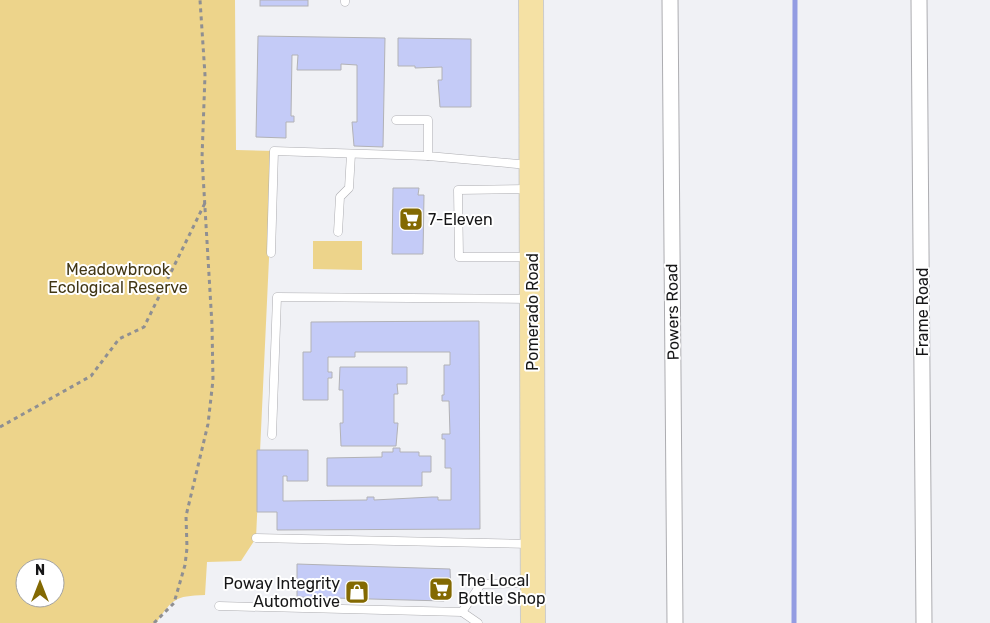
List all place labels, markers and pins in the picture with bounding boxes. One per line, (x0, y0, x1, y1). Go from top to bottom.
supermarket icon: 7-Eleven (398, 206, 424, 232)
place label: 7-Eleven (428, 210, 493, 229)
place label: The Local Bottle Shop (458, 571, 546, 608)
place label: Poway Integrity Automotive (224, 574, 340, 611)
supermarket icon: The Local Bottle Shop (428, 576, 454, 602)
shop icon: Poway Integrity Automotive (344, 579, 370, 605)

